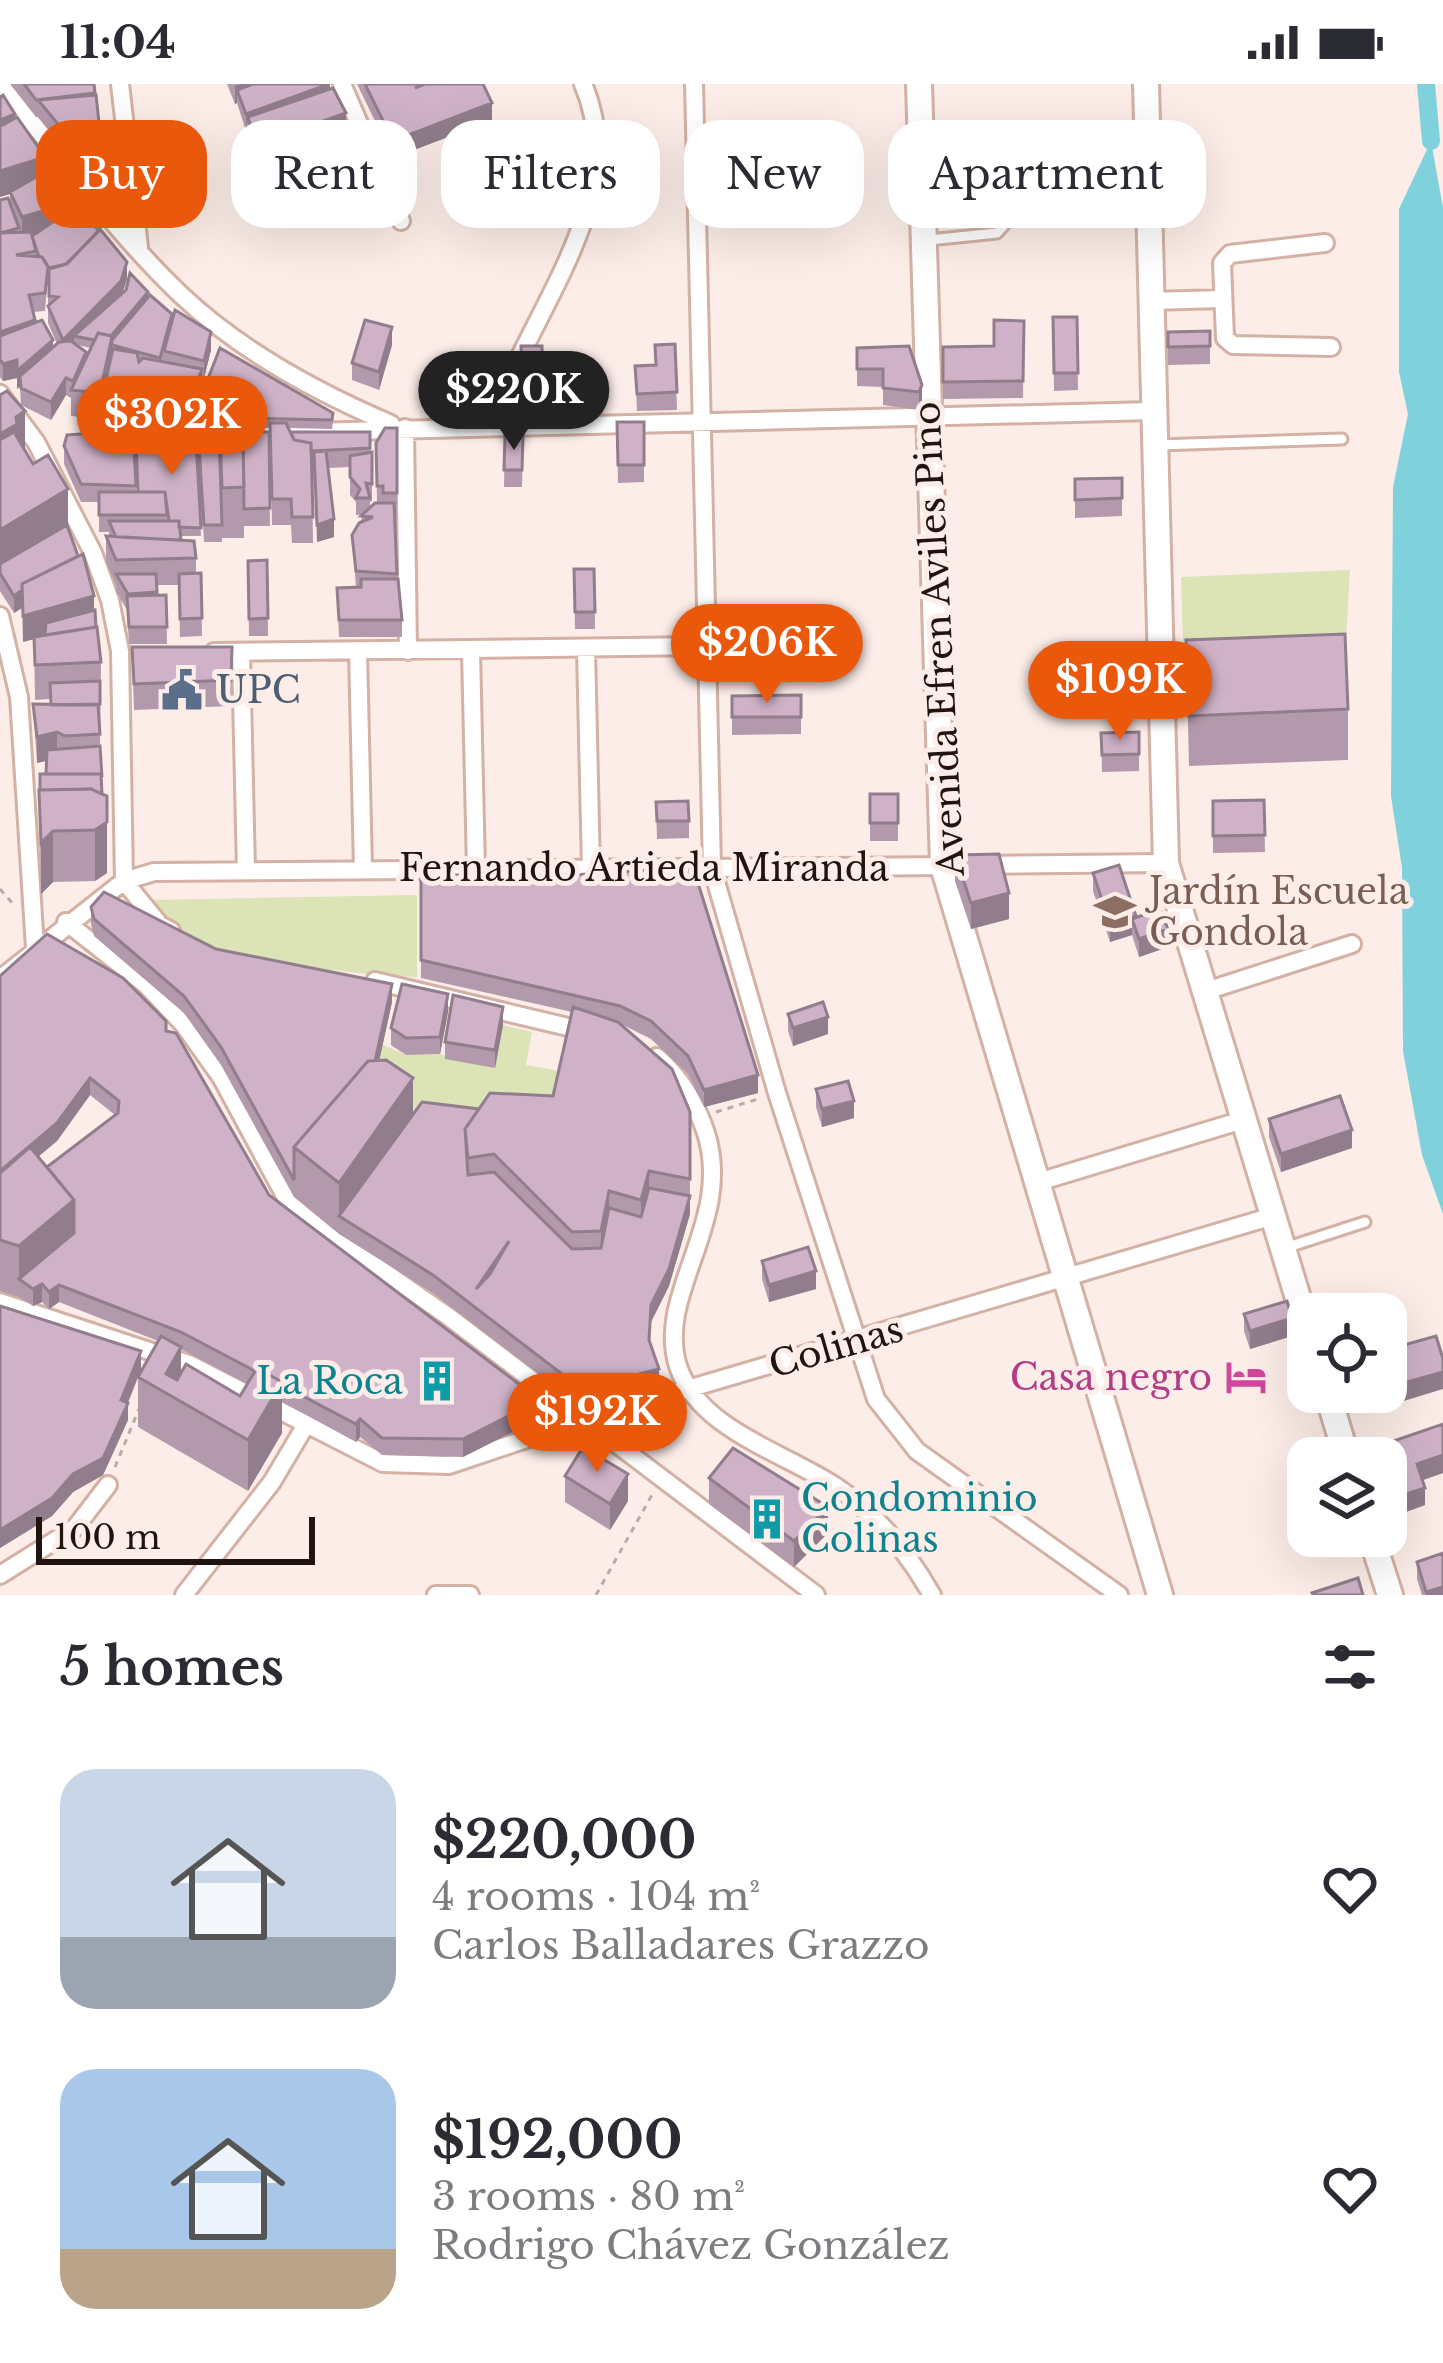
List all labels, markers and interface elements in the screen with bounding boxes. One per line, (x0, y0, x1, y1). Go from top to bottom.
text: 11:04 (60, 14, 176, 70)
chip: Buy (36, 120, 207, 228)
chip: Rent (231, 120, 417, 228)
chip: Filters (441, 120, 660, 228)
chip: New (684, 120, 864, 228)
chip: Apartment (888, 120, 1206, 228)
pin: $220K (430, 351, 598, 453)
text: $220K (445, 365, 583, 414)
pin: $302K (88, 376, 256, 478)
text: $302K (104, 390, 240, 439)
street label: Avenida Efren Aviles Pino (904, 401, 974, 878)
pin: $206K (683, 604, 851, 706)
text: $206K (698, 618, 836, 667)
pin: $109K (1036, 641, 1204, 743)
text: $109K (1055, 655, 1185, 704)
public building icon: UPC (159, 667, 205, 713)
place label: UPC (216, 668, 301, 713)
street label: Fernando Artieda Miranda (399, 846, 889, 891)
place label: Jardín Escuela Gondola (1145, 869, 1409, 955)
school or university icon: Jardín Escuela Gondola (1092, 889, 1138, 935)
map controls (1287, 1293, 1407, 1557)
button: locate (1287, 1293, 1407, 1413)
street label: Colinas (764, 1306, 908, 1388)
hotel icon: Casa negro (1223, 1354, 1269, 1400)
place label: Casa negro (1010, 1355, 1212, 1400)
building icon: La Roca (414, 1358, 460, 1404)
place label: La Roca (256, 1359, 403, 1404)
pin: $192K (513, 1373, 681, 1475)
text: $192K (534, 1387, 660, 1436)
button: layers (1287, 1437, 1407, 1557)
place label: Condominio Colinas (801, 1476, 1038, 1562)
building icon: Condominio Colinas (744, 1496, 790, 1542)
scale bar (36, 1511, 315, 1564)
text: 100 m (54, 1517, 161, 1558)
icon: filters (1317, 1634, 1383, 1700)
text: 5 homes (60, 1636, 284, 1699)
text: $220,000 (432, 1809, 697, 1872)
icon: home (156, 1817, 300, 1961)
icon: heart (1317, 1856, 1383, 1922)
text: 4 rooms · 104 m² (432, 1872, 760, 1921)
text: Carlos Balladares Grazzo (432, 1921, 930, 1970)
text: $192,000 (432, 2109, 683, 2172)
icon: home (156, 2117, 300, 2261)
icon: heart (1317, 2156, 1383, 2222)
text: 3 rooms · 80 m² (432, 2172, 745, 2221)
text: Rodrigo Chávez González (432, 2221, 949, 2270)

